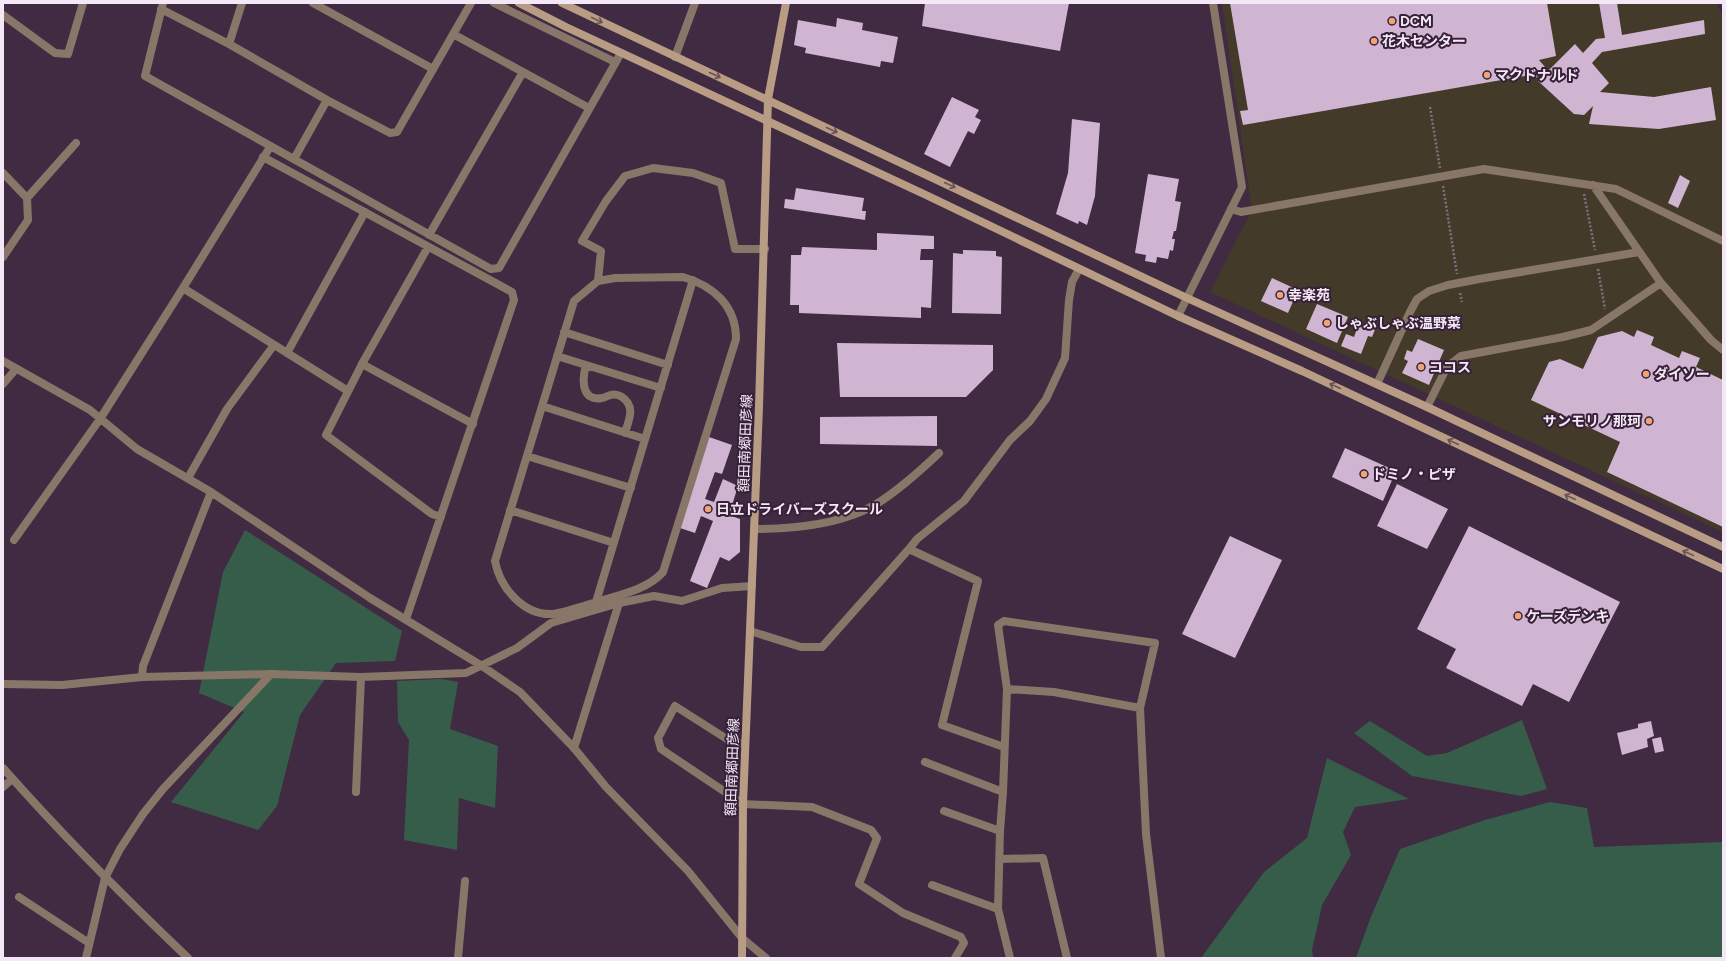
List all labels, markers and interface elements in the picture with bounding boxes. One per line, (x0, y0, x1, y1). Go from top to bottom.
place label: DCM (1400, 13, 1432, 30)
marker: DCM (1387, 16, 1397, 26)
one-way arrow (590, 17, 602, 24)
place label: 花木センター (1382, 33, 1466, 50)
marker: 花木センター (1369, 36, 1379, 46)
place label: マクドナルド (1495, 67, 1579, 84)
marker: マクドナルド (1482, 70, 1492, 80)
one-way arrow (708, 72, 720, 79)
one-way arrow (826, 127, 838, 134)
one-way arrow (944, 182, 956, 189)
place label: 幸楽苑 (1288, 287, 1330, 304)
marker: 幸楽苑 (1275, 290, 1285, 300)
place label: しゃぶしゃぶ温野菜 (1335, 315, 1461, 332)
marker: しゃぶしゃぶ温野菜 (1322, 318, 1332, 328)
place label: ココス (1429, 359, 1471, 376)
marker: ココス (1416, 362, 1426, 372)
place label: ダイソー (1654, 366, 1710, 383)
marker: ダイソー (1641, 369, 1651, 379)
one-way arrow (1329, 382, 1341, 389)
street label: 額田南郷田彦線 (735, 394, 756, 492)
place label: サンモリノ那珂 (1543, 413, 1641, 430)
marker: サンモリノ那珂 (1644, 416, 1654, 426)
one-way arrow (1447, 438, 1459, 445)
place label: ドミノ・ピザ (1372, 466, 1456, 483)
marker: ドミノ・ピザ (1359, 469, 1369, 479)
one-way arrow (1564, 493, 1576, 500)
place label: 日立ドライバーズスクール (716, 501, 883, 518)
marker: 日立ドライバーズスクール (703, 504, 713, 514)
one-way arrow (1682, 549, 1694, 556)
place label: ケーズデンキ (1526, 608, 1609, 625)
marker: ケーズデンキ (1513, 611, 1523, 621)
street label: 額田南郷田彦線 (722, 718, 743, 816)

